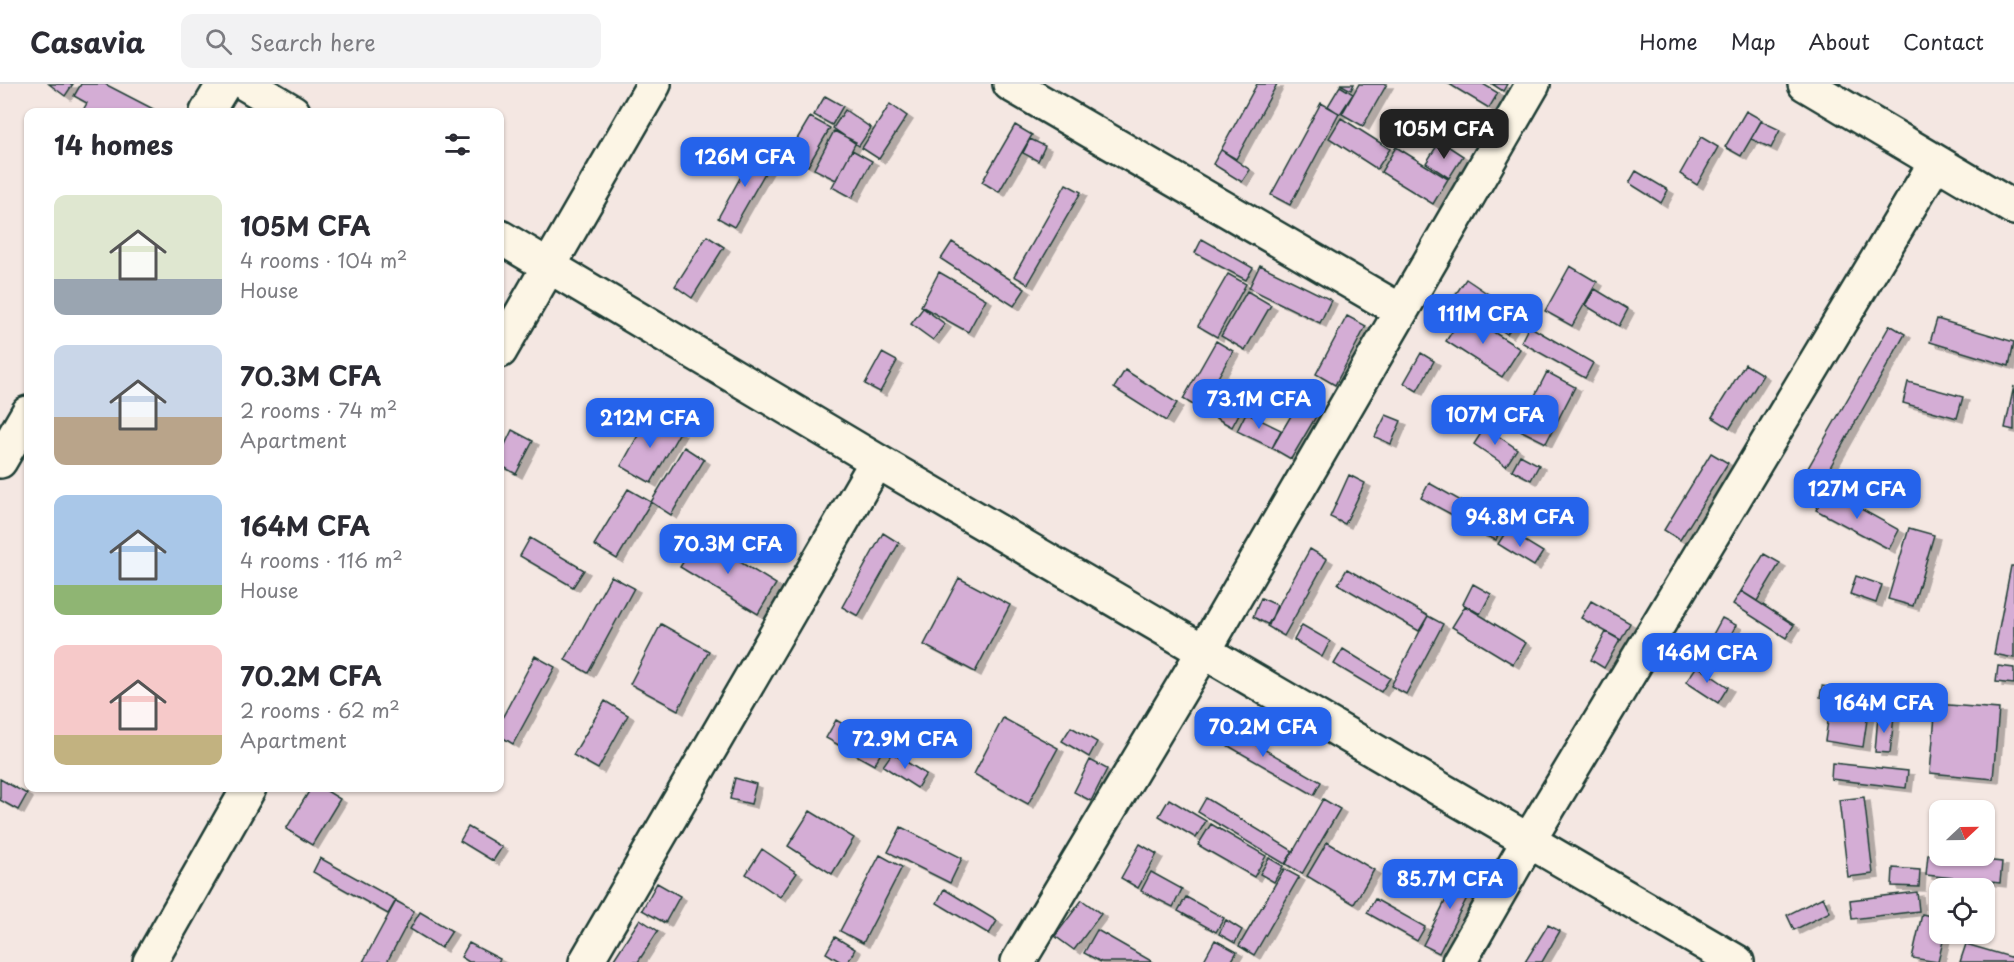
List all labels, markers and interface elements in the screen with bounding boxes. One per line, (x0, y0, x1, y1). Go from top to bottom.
search box (181, 14, 601, 68)
text: Casavia (30, 20, 145, 63)
icon: search (202, 25, 235, 58)
text: Search here (250, 25, 376, 58)
text: Home (1639, 25, 1698, 57)
text: Map (1731, 25, 1776, 57)
text: About (1809, 25, 1870, 57)
text: Contact (1903, 25, 1984, 57)
pin: 105M CFA (1382, 109, 1506, 160)
text: 105M CFA (1394, 113, 1494, 143)
text: 14 homes (54, 125, 173, 164)
icon: filters (441, 128, 474, 161)
pin: 126M CFA (683, 137, 807, 188)
text: 126M CFA (695, 141, 795, 171)
text: 105M CFA (240, 206, 371, 245)
icon: home (102, 219, 174, 291)
text: 4 rooms · 104 m² (240, 245, 407, 275)
text: House (240, 275, 299, 305)
pin: 111M CFA (1421, 294, 1545, 345)
text: 111M CFA (1438, 298, 1528, 328)
text: 70.3M CFA (240, 356, 381, 395)
icon: home (102, 369, 174, 441)
pin: 73.1M CFA (1190, 379, 1328, 430)
text: 73.1M CFA (1207, 383, 1311, 413)
text: 2 rooms · 74 m² (240, 395, 397, 425)
pin: 107M CFA (1433, 395, 1557, 446)
pin: 212M CFA (588, 398, 712, 449)
text: 107M CFA (1445, 399, 1545, 429)
text: 212M CFA (600, 402, 700, 432)
text: Apartment (240, 425, 347, 455)
pin: 127M CFA (1795, 469, 1919, 520)
text: 127M CFA (1808, 473, 1906, 503)
pin: 94.8M CFA (1451, 497, 1589, 548)
text: 94.8M CFA (1466, 501, 1575, 531)
text: 164M CFA (240, 506, 370, 545)
icon: home (102, 519, 174, 591)
pin: 70.3M CFA (659, 524, 797, 575)
text: 70.3M CFA (674, 528, 782, 558)
text: 4 rooms · 116 m² (240, 545, 403, 575)
text: House (240, 575, 299, 605)
pin: 146M CFA (1645, 633, 1769, 684)
text: 146M CFA (1656, 637, 1758, 667)
text: 70.2M CFA (240, 656, 382, 695)
icon: home (102, 669, 174, 741)
pin: 164M CFA (1822, 683, 1946, 734)
text: 164M CFA (1834, 687, 1934, 717)
text: 2 rooms · 62 m² (240, 695, 400, 725)
pin: 70.2M CFA (1194, 707, 1332, 758)
text: 70.2M CFA (1208, 711, 1318, 741)
pin: 72.9M CFA (836, 719, 974, 770)
text: 72.9M CFA (852, 723, 958, 753)
text: Apartment (240, 725, 347, 755)
north arrow (1929, 800, 1995, 866)
map controls (1929, 800, 1995, 944)
pin: 85.7M CFA (1381, 859, 1519, 910)
text: 85.7M CFA (1397, 863, 1503, 893)
button: locate (1929, 878, 1995, 944)

